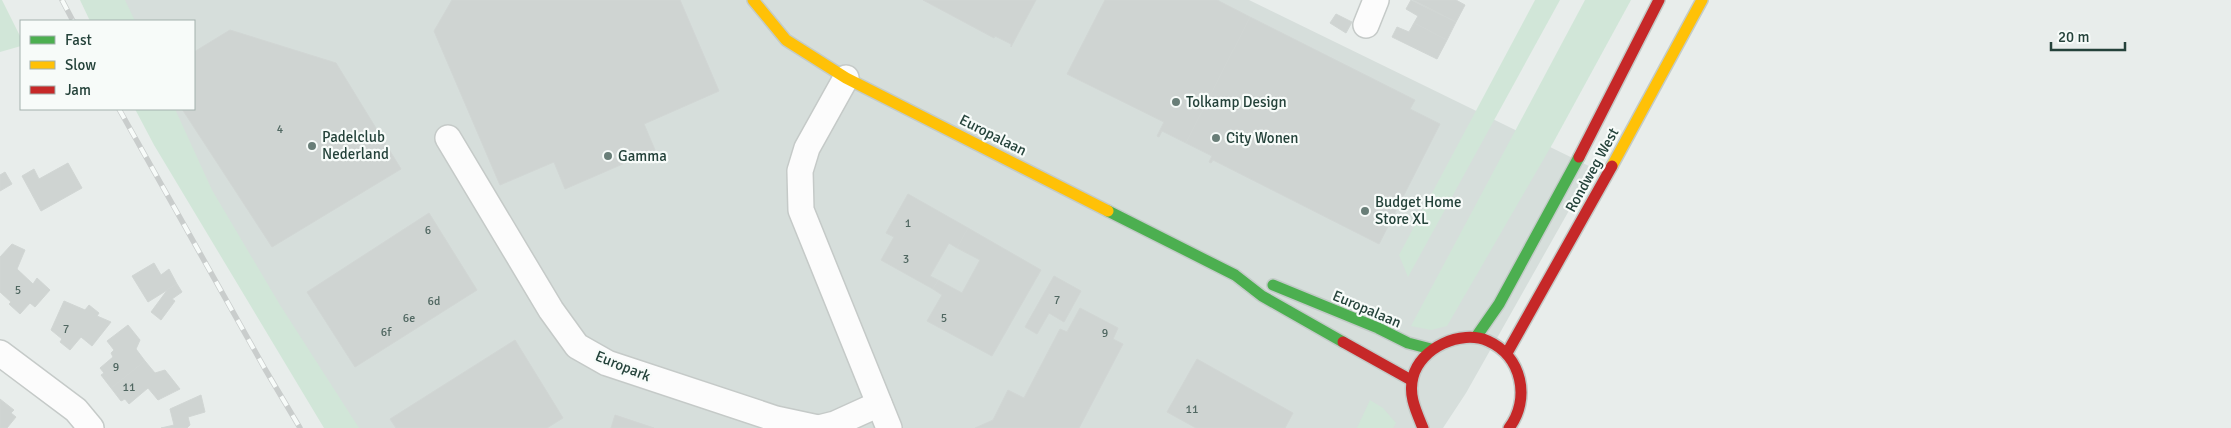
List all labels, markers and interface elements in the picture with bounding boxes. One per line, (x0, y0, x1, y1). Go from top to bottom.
legend (20, 20, 195, 110)
scale bar (2051, 20, 2125, 52)
text: 20 m (2058, 28, 2089, 46)
text: Fast (65, 31, 92, 49)
text: Slow (65, 56, 96, 74)
text: Jam (65, 81, 91, 99)
place label: Tolkamp Design (1186, 93, 1287, 111)
marker: Tolkamp Design (1170, 96, 1182, 108)
street label: Europalaan (956, 110, 1030, 160)
house number: 4 (277, 122, 284, 137)
street label: Rondweg West (1561, 125, 1623, 215)
place label: Padelclub Nederland (322, 128, 389, 163)
place label: City Wonen (1226, 129, 1299, 147)
marker: City Wonen (1210, 132, 1222, 144)
marker: Padelclub Nederland (306, 140, 318, 152)
place label: Gamma (618, 147, 667, 165)
marker: Gamma (602, 150, 614, 162)
place label: Budget Home Store XL (1375, 193, 1462, 228)
marker: Budget Home Store XL (1359, 205, 1371, 217)
house number: 1 (905, 216, 911, 231)
house number: 6 (425, 223, 431, 238)
house number: 3 (903, 252, 909, 267)
house number: 5 (15, 283, 21, 298)
street label: Europalaan (1330, 286, 1404, 332)
house number: 7 (1054, 293, 1060, 308)
house number: 6d (428, 294, 440, 309)
house number: 6e (403, 311, 415, 326)
house number: 5 (941, 311, 947, 326)
house number: 7 (63, 322, 69, 337)
house number: 6f (381, 325, 392, 340)
house number: 9 (1102, 326, 1108, 341)
street label: Europark (593, 347, 654, 385)
house number: 9 (113, 360, 119, 375)
house number: 11 (123, 380, 135, 395)
house number: 11 (1186, 402, 1198, 417)

